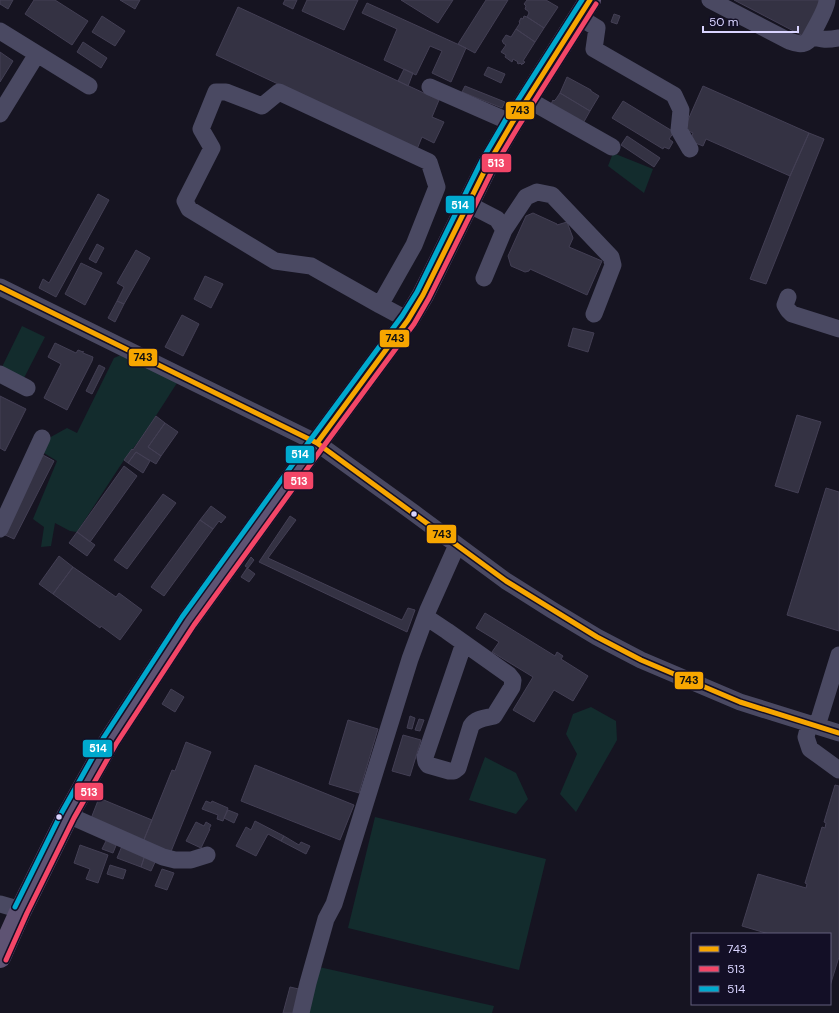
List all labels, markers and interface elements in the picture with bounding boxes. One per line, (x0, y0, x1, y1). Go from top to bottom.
scale bar (703, 8, 798, 34)
text: 50 m (709, 14, 738, 30)
line badge: 743 (505, 101, 535, 120)
text: 743 (510, 103, 530, 117)
line badge: 513 (481, 153, 512, 173)
text: 513 (487, 156, 505, 170)
line badge: 514 (445, 195, 475, 214)
text: 514 (451, 198, 469, 212)
line badge: 743 (379, 329, 410, 348)
text: 743 (385, 331, 405, 345)
line badge: 743 (128, 348, 158, 367)
text: 743 (133, 350, 153, 364)
line badge: 514 (285, 445, 315, 464)
text: 514 (291, 447, 309, 461)
line badge: 513 (283, 471, 314, 490)
text: 513 (290, 474, 308, 488)
unlabelled marker (409, 509, 419, 519)
line badge: 743 (426, 524, 457, 544)
text: 743 (432, 527, 452, 541)
line badge: 743 (674, 671, 704, 690)
text: 743 (679, 673, 699, 687)
line badge: 514 (82, 739, 113, 758)
text: 514 (89, 741, 107, 755)
line badge: 513 (74, 782, 104, 801)
text: 513 (80, 785, 98, 799)
unlabelled marker (54, 812, 64, 822)
legend (691, 933, 831, 1005)
text: 743 (727, 941, 747, 957)
text: 513 (727, 961, 745, 977)
text: 514 (727, 981, 745, 997)

